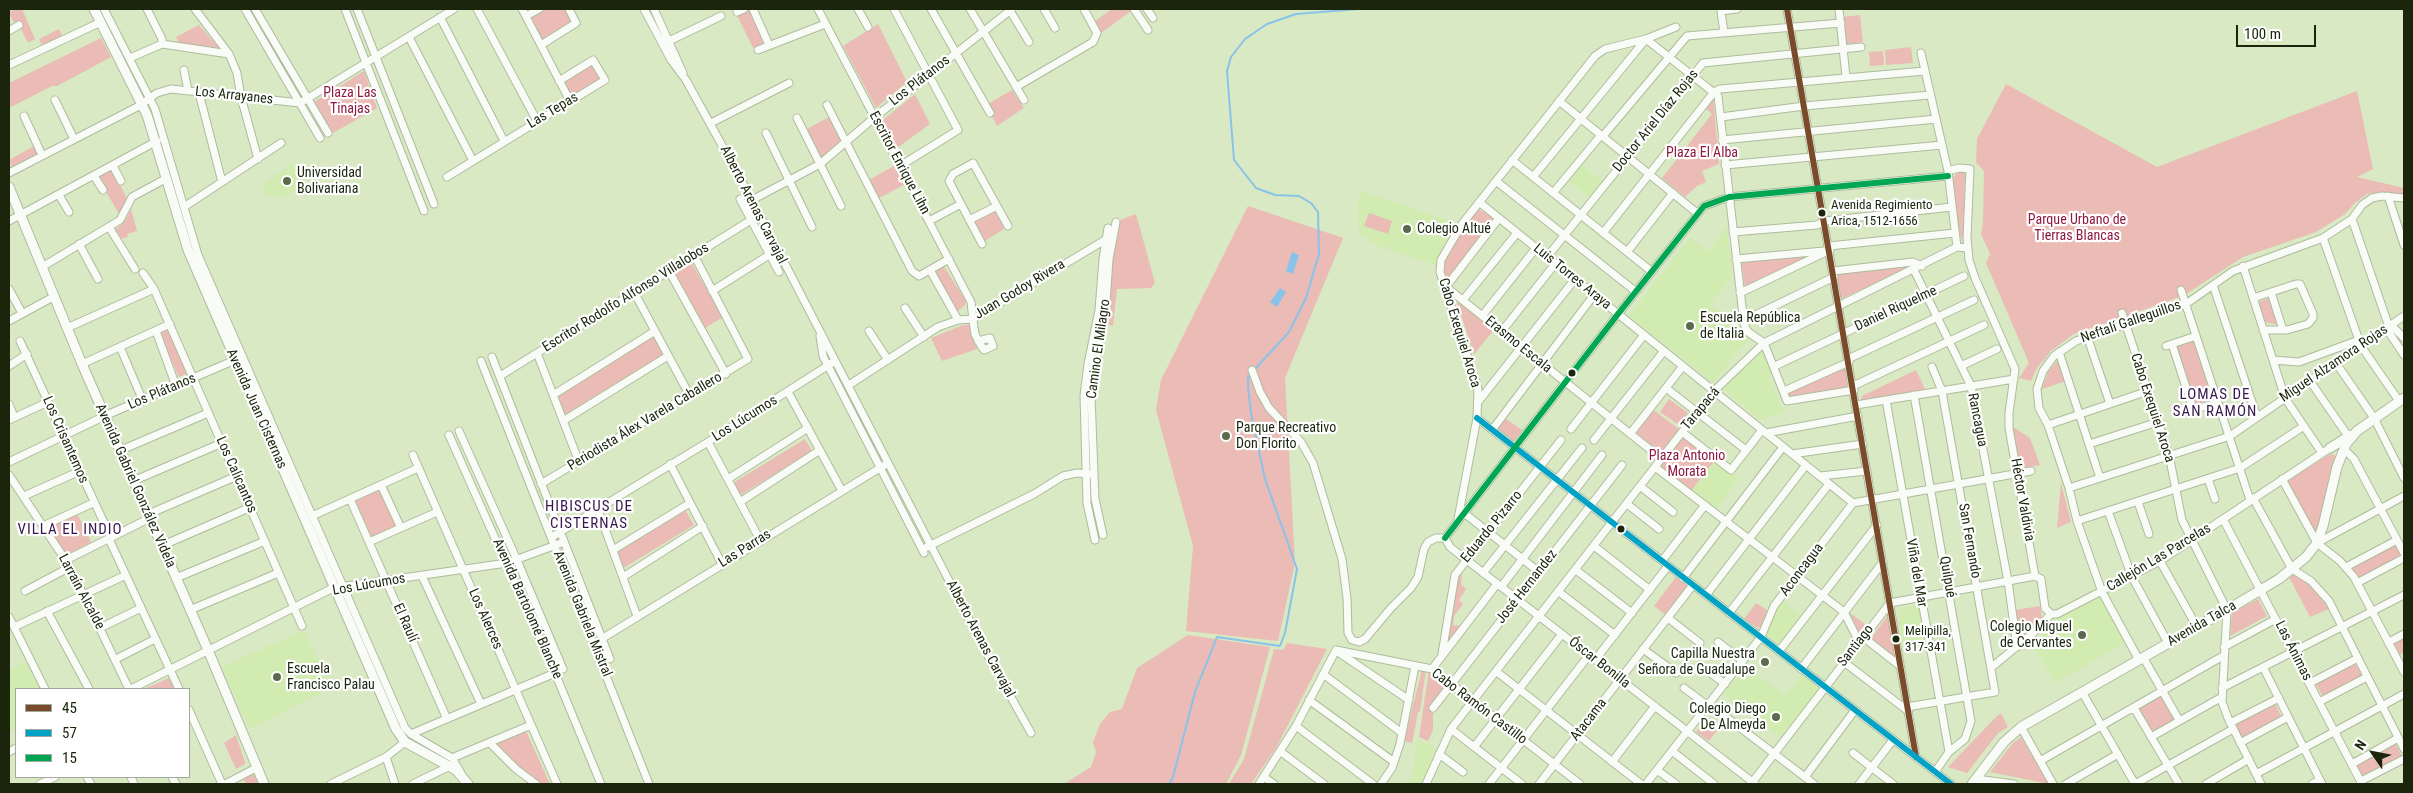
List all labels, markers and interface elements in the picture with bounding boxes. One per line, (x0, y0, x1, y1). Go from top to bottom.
scale bar (2238, 15, 2318, 47)
text: 100 m (2244, 25, 2281, 43)
street label: Los Plátanos (886, 52, 954, 110)
street label: Doctor Ariel Díaz Rojas (1610, 67, 1702, 175)
street label: Los Arrayanes (194, 84, 274, 108)
park label: Plaza Las Tinajas (323, 85, 377, 118)
street label: Las Tepas (525, 89, 581, 133)
street label: Escritor Enrique Lihn (865, 109, 933, 217)
street label: Alberto Arenas Carvajal (716, 143, 790, 267)
park label: Plaza El Alba (1666, 145, 1738, 161)
place label: Universidad Bolivariana (297, 165, 362, 198)
marker: Universidad Bolivariana (281, 175, 293, 187)
place label: Avenida Regimiento Arica, 1512-1656 (1831, 198, 1932, 229)
marker: Avenida Regimiento Arica, 1512-1656 (1817, 208, 1827, 218)
park label: Parque Urbano de Tierras Blancas (2028, 212, 2126, 244)
place label: Colegio Altué (1417, 221, 1491, 237)
marker: Colegio Altué (1401, 223, 1413, 235)
street label: Escritor Rodolfo Alfonso Villalobos (540, 240, 712, 356)
street label: Luis Torres Araya (1530, 241, 1614, 313)
street label: Juan Godoy Rivera (972, 256, 1068, 324)
street label: Cabo Exequiel Aroca (1434, 276, 1484, 390)
street label: Daniel Riquelme (1852, 283, 1940, 335)
street label: Neftalí Galleguillos (2079, 297, 2183, 347)
street label: Camino El Milagro (1084, 298, 1114, 400)
place label: Escuela República de Italia (1700, 310, 1800, 342)
street label: Erasmo Escala (1481, 313, 1555, 377)
marker: Escuela República de Italia (1684, 320, 1696, 332)
street label: Miguel Alzamora Rojas (2277, 322, 2391, 406)
street label: Avenida Juan Cisternas (222, 346, 290, 472)
street label: Cabo Exequiel Aroca (2126, 351, 2178, 465)
unlabelled marker (1567, 368, 1577, 378)
street label: Periodista Álex Varela Caballero (565, 369, 725, 475)
street label: Los Plátanos (126, 370, 198, 414)
street label: Tarapacá (1678, 384, 1724, 434)
district label: LOMAS DE SAN RAMÓN (2172, 386, 2258, 421)
street label: Los Lúcumos (709, 392, 781, 446)
street label: Rancagua (1964, 392, 1990, 448)
street label: Los Crisantemos (38, 394, 92, 486)
street label: Avenida Gabriel González Videla (91, 401, 179, 571)
place label: Parque Recreativo Don Florito (1236, 420, 1336, 452)
marker: Parque Recreativo Don Florito (1220, 430, 1232, 442)
street label: Los Calicantos (212, 434, 260, 516)
park label: Plaza Antonio Morata (1649, 448, 1725, 481)
street label: Héctor Valdivia (2006, 457, 2038, 543)
street label: Eduardo Pizarro (1458, 488, 1526, 566)
district label: HIBISCUS DE CISTERNAS (544, 498, 634, 533)
street label: San Fernando (1954, 502, 1984, 580)
street label: Callejón Las Parcelas (2104, 520, 2214, 596)
district label: VILLA EL INDIO (16, 521, 124, 539)
unlabelled marker (1616, 524, 1626, 534)
street label: Las Parras (716, 526, 774, 572)
street label: Avenida Bartolomé Blanche (488, 536, 566, 682)
street label: Viña del Mar (1902, 537, 1930, 609)
street label: Aconcagua (1777, 540, 1827, 600)
street label: José Hernandez (1493, 547, 1561, 627)
street label: Avenida Gabriela Mistral (549, 549, 615, 679)
street label: Larraín Alcalde (54, 552, 108, 632)
street label: Quilpué (1935, 555, 1959, 599)
street label: Los Lúcumos (331, 570, 407, 600)
street label: Alberto Arenas Carvajal (942, 578, 1018, 700)
street label: Los Alerces (464, 586, 506, 652)
street label: Avenida Talca (2165, 598, 2239, 650)
street label: El Raulí (389, 601, 421, 645)
street label: Las Ánimas (2271, 618, 2315, 684)
place label: Colegio Miguel de Cervantes (1990, 619, 2072, 652)
street label: Santiago (1834, 622, 1878, 670)
place label: Melipilla, 317-341 (1905, 624, 1951, 655)
marker: Colegio Miguel de Cervantes (2076, 629, 2088, 641)
street label: Óscar Bonilla (1565, 634, 1633, 692)
marker: Melipilla, 317-341 (1891, 634, 1901, 644)
place label: Capilla Nuestra Señora de Guadalupe (1638, 646, 1755, 679)
marker: Capilla Nuestra Señora de Guadalupe (1759, 656, 1771, 668)
place label: Escuela Francisco Palau (287, 661, 375, 694)
street label: Cabo Ramón Castillo (1428, 666, 1530, 748)
marker: Escuela Francisco Palau (271, 671, 283, 683)
legend (15, 688, 190, 778)
street label: Atacama (1567, 695, 1611, 745)
text: 45 (62, 699, 77, 717)
place label: Colegio Diego De Almeyda (1689, 701, 1766, 734)
marker: Colegio Diego De Almeyda (1770, 711, 1782, 723)
text: 57 (62, 724, 77, 742)
north arrow (2348, 728, 2398, 778)
text: N (2351, 737, 2369, 753)
text: 15 (62, 749, 77, 767)

